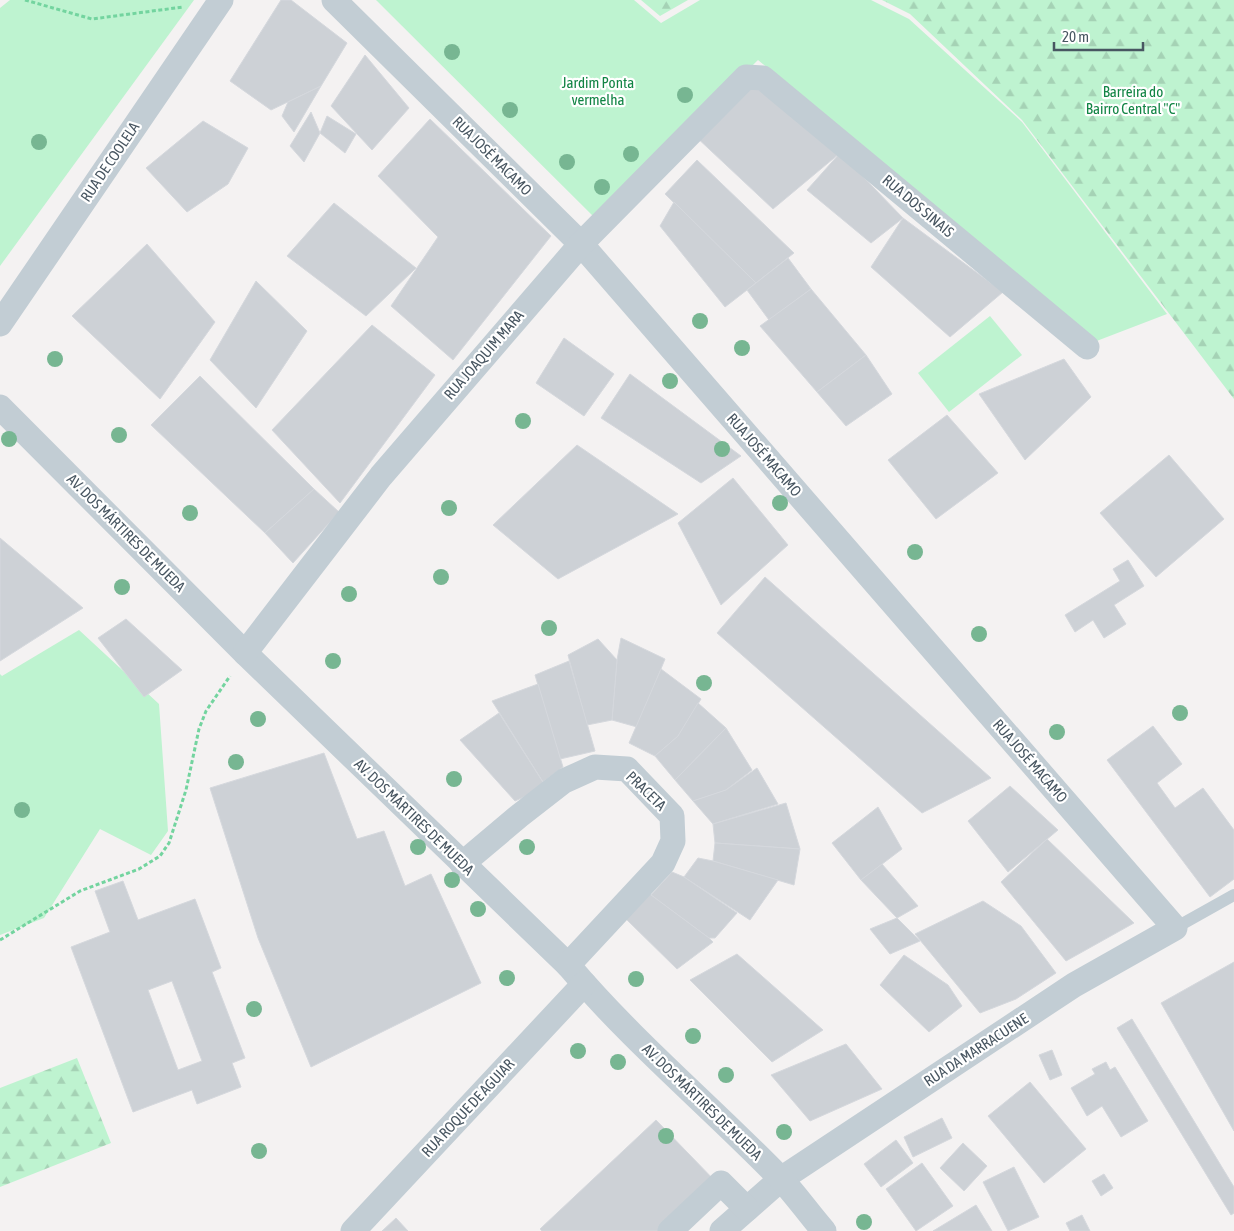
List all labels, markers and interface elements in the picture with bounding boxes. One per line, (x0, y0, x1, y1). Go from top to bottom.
scale bar (1054, 20, 1143, 52)
text: 20 m (1062, 28, 1089, 45)
park label: Jardim Ponta vermelha (562, 74, 634, 108)
park label: Barreira do Bairro Central "C" (1086, 83, 1180, 117)
street label: RUA JOSÉ MACAMO (449, 113, 535, 199)
street label: RUA DE COOLELA (77, 118, 143, 205)
street label: RUA DOS SINAIS (879, 171, 957, 240)
street label: RUA JOAQUIM MARA (440, 306, 527, 403)
street label: RUA JOSÉ MACAMO (724, 410, 805, 500)
street label: AV. DOS MÁRTIRES DE MUEDA (64, 470, 189, 596)
street label: RUA JOSÉ MACAMO (990, 716, 1071, 806)
street label: AV. DOS MÁRTIRES DE MUEDA (351, 755, 478, 879)
street label: PRACETA (623, 768, 670, 814)
street label: RUA DA MARRACUENE (921, 1009, 1031, 1090)
street label: AV. DOS MÁRTIRES DE MUEDA (639, 1040, 766, 1164)
street label: RUA ROQUE DE AGUIAR (418, 1055, 518, 1160)

